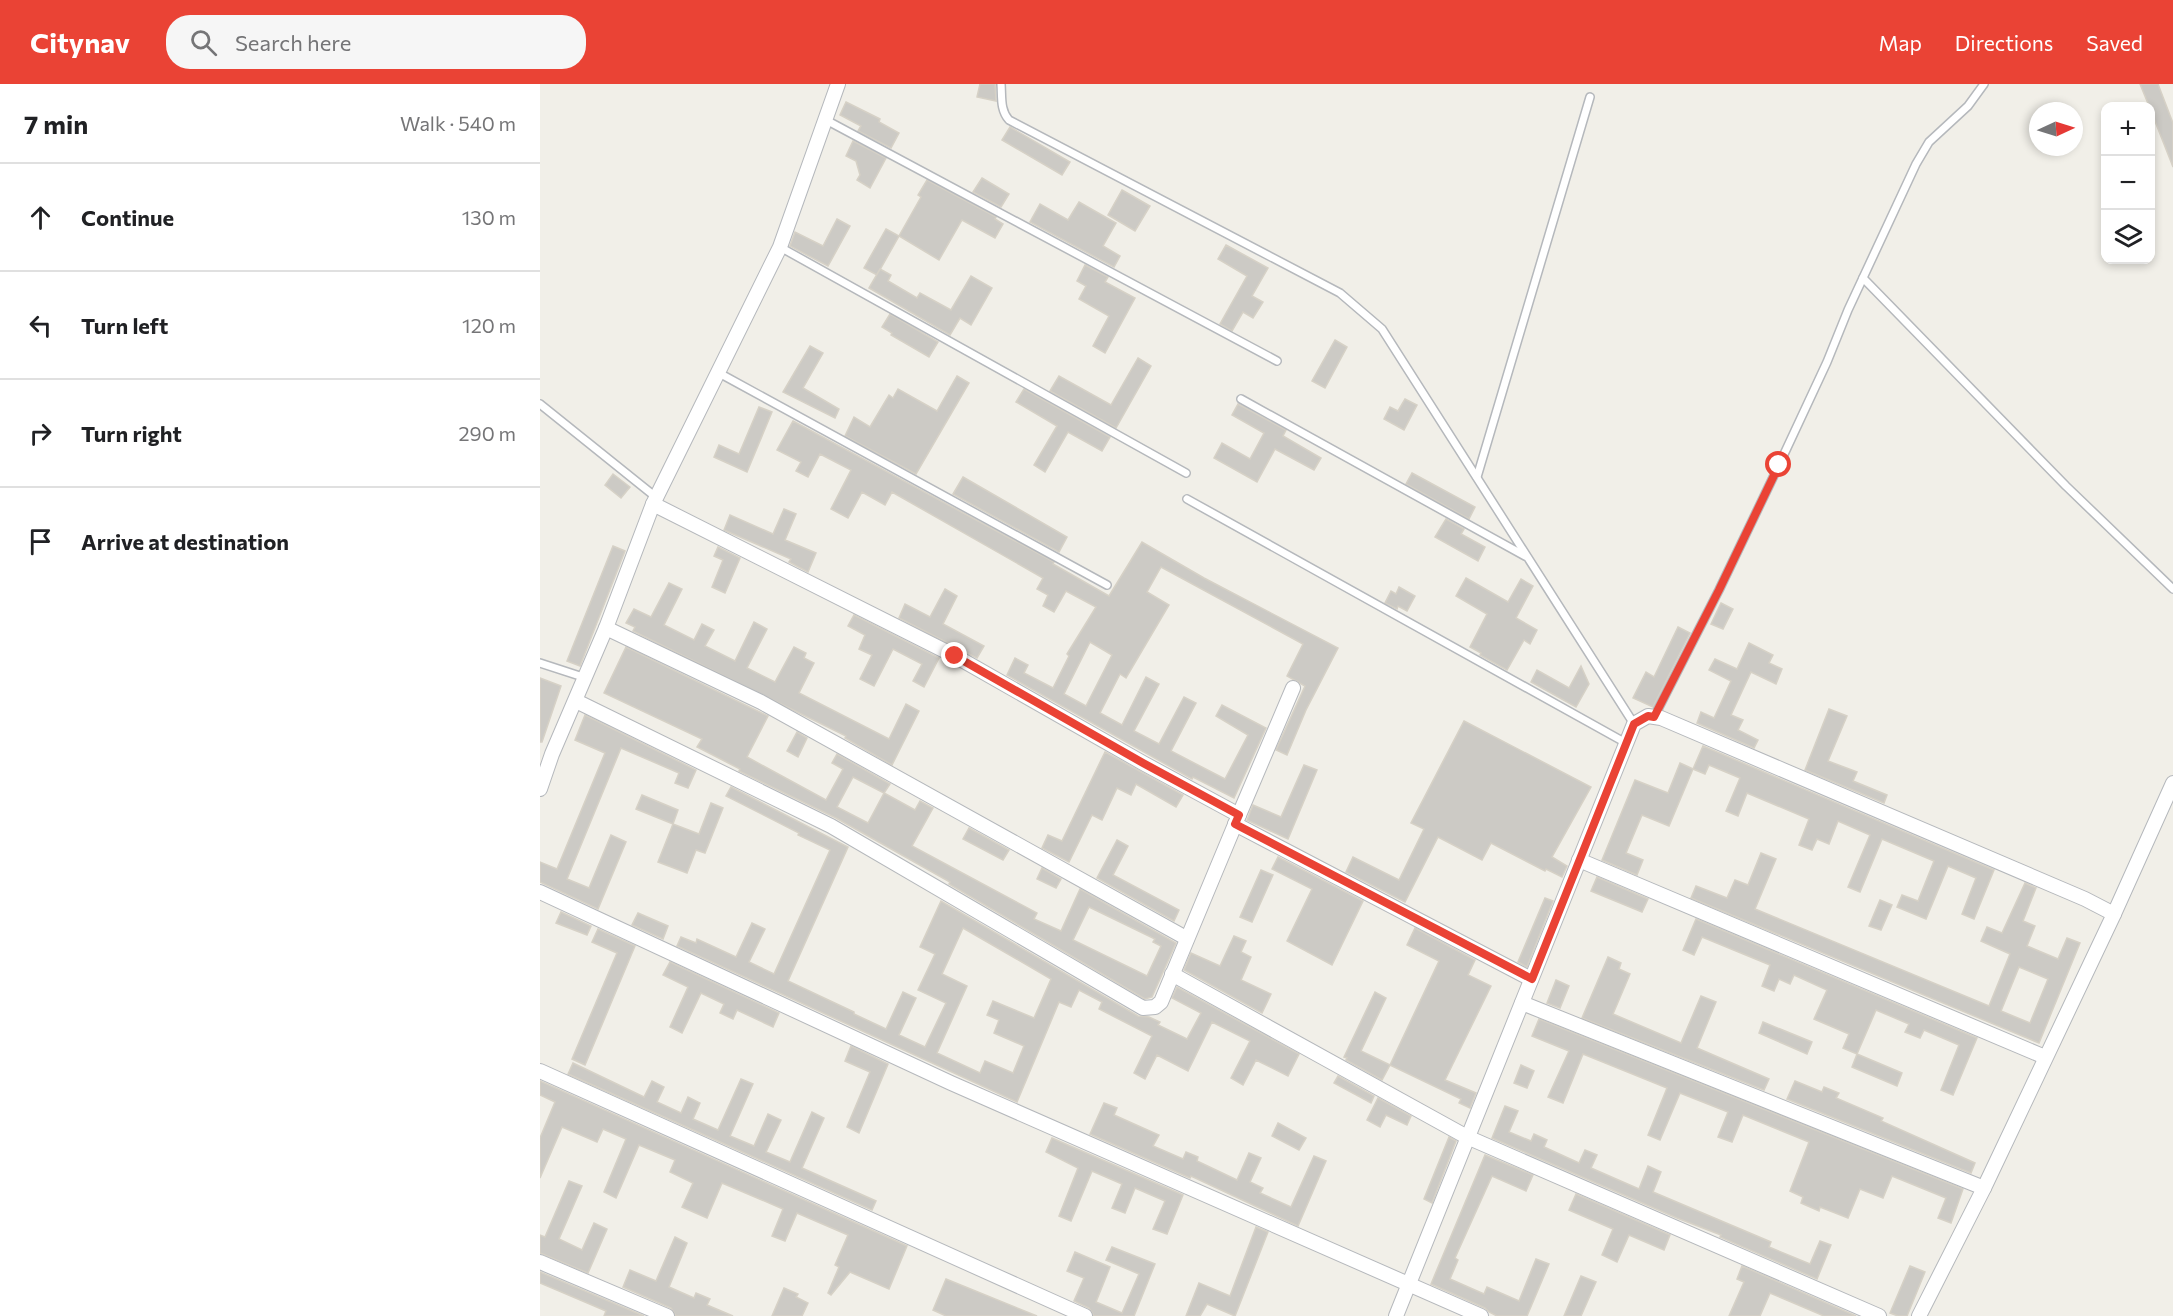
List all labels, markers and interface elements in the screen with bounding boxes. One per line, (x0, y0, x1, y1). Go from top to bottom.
search box (166, 15, 586, 69)
text: Citynav (30, 25, 130, 59)
icon: search (187, 26, 220, 59)
text: Search here (235, 29, 351, 56)
text: Map (1879, 30, 1922, 55)
text: Directions (1955, 30, 2053, 55)
text: Saved (2086, 30, 2143, 55)
north arrow (2029, 102, 2083, 156)
map controls (2101, 102, 2155, 264)
button: + (2101, 102, 2155, 156)
text: 7 min (24, 108, 88, 139)
text: Walk · 540 m (400, 111, 516, 135)
button: − (2101, 156, 2155, 210)
icon: ahead (24, 201, 57, 234)
text: Continue (81, 204, 174, 231)
text: 130 m (462, 205, 516, 229)
button: layers (2101, 210, 2155, 264)
icon: left (24, 309, 57, 342)
text: Turn left (81, 312, 168, 339)
text: 120 m (462, 313, 516, 337)
icon: right (24, 417, 57, 450)
text: Turn right (81, 420, 182, 447)
text: 290 m (458, 421, 516, 445)
route start (1765, 451, 1791, 477)
icon: arrive (24, 525, 57, 558)
text: Arrive at destination (81, 528, 289, 555)
route end (941, 642, 967, 668)

